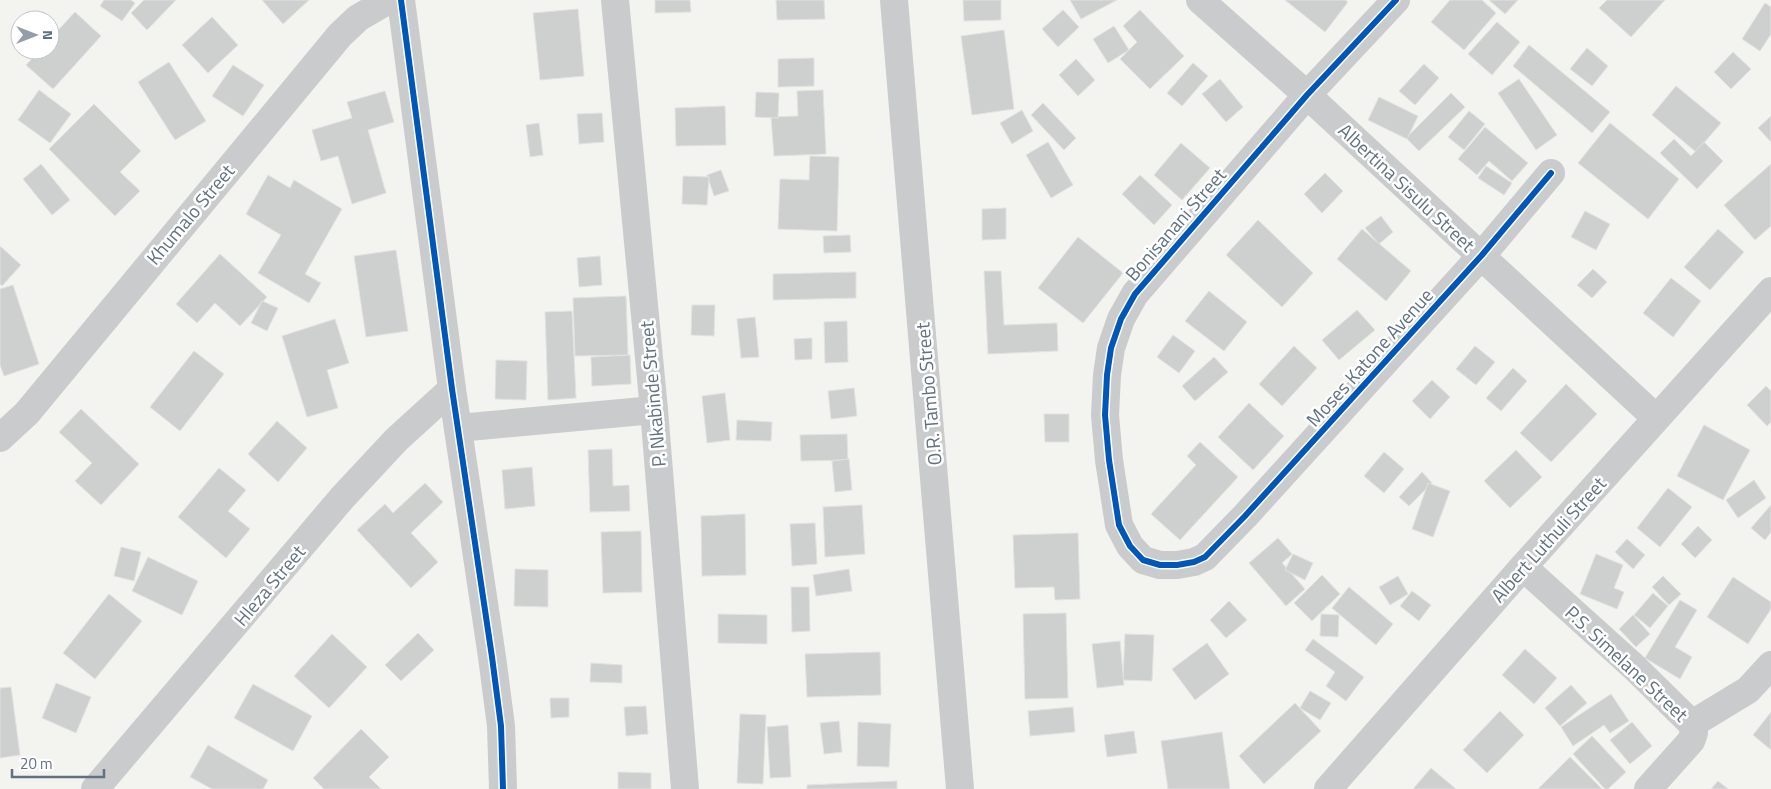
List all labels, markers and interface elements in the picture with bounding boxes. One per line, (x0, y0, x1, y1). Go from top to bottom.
north arrow (10, 10, 60, 60)
text: N (38, 30, 59, 40)
street label: Albertina Sisulu Street (1332, 116, 1482, 258)
street label: Khumalo Street (139, 157, 241, 271)
street label: Bonisanani Street (1118, 161, 1233, 287)
street label: Moses Katone Avenue (1299, 281, 1439, 433)
street label: P. Nkabinde Street (631, 319, 673, 468)
street label: O.R. Tambo Street (907, 321, 949, 467)
street label: Albert Luthuli Street (1484, 469, 1613, 608)
street label: Hleza Street (226, 538, 312, 632)
street label: P.S. Simelane Street (1559, 598, 1695, 728)
scale bar (12, 746, 105, 778)
text: 20 m (20, 752, 53, 775)

